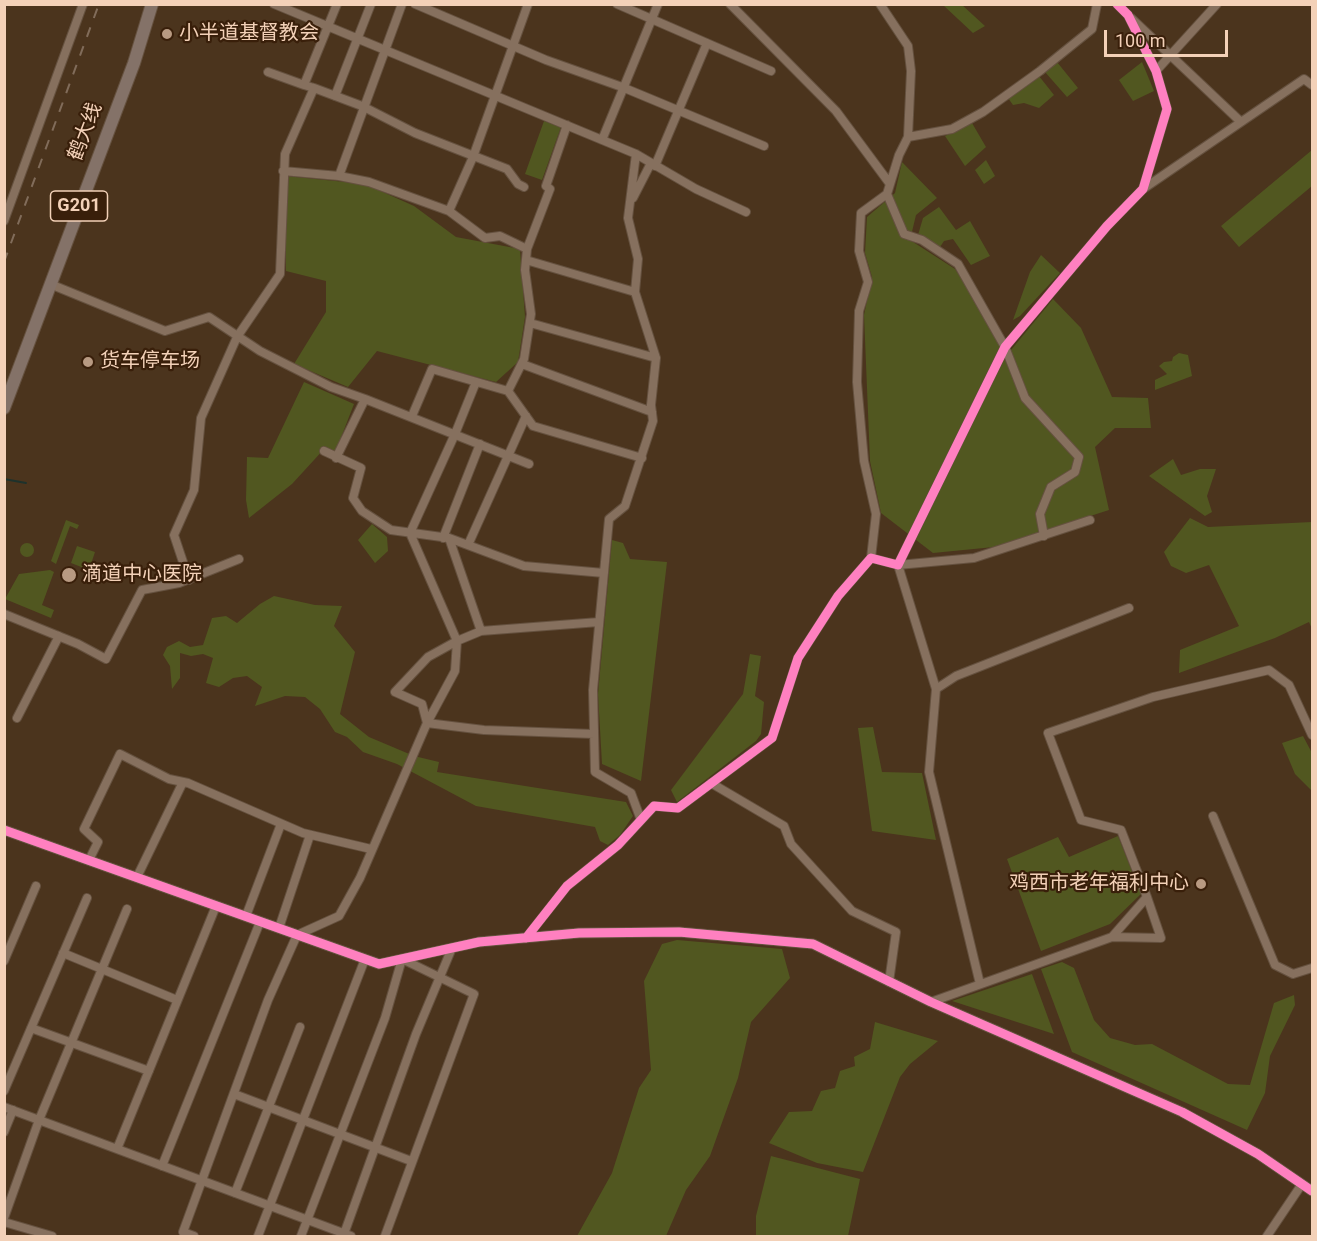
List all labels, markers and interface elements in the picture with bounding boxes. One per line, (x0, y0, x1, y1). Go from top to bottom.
scale bar (1107, 18, 1232, 56)
place label: 小半道基督教会 (179, 22, 319, 46)
marker: 小半道基督教会 (160, 27, 174, 41)
text: 100 m (1115, 30, 1166, 51)
street label: 鹤大线 (64, 100, 108, 164)
road number: G201 (50, 191, 107, 221)
place label: 货车停车场 (100, 350, 200, 374)
marker: 货车停车场 (81, 355, 95, 369)
place label: 滴道中心医院 (82, 563, 202, 587)
marker: 滴道中心医院 (60, 566, 78, 584)
place label: 鸡西市老年福利中心 (1009, 872, 1189, 896)
marker: 鸡西市老年福利中心 (1194, 877, 1208, 891)

